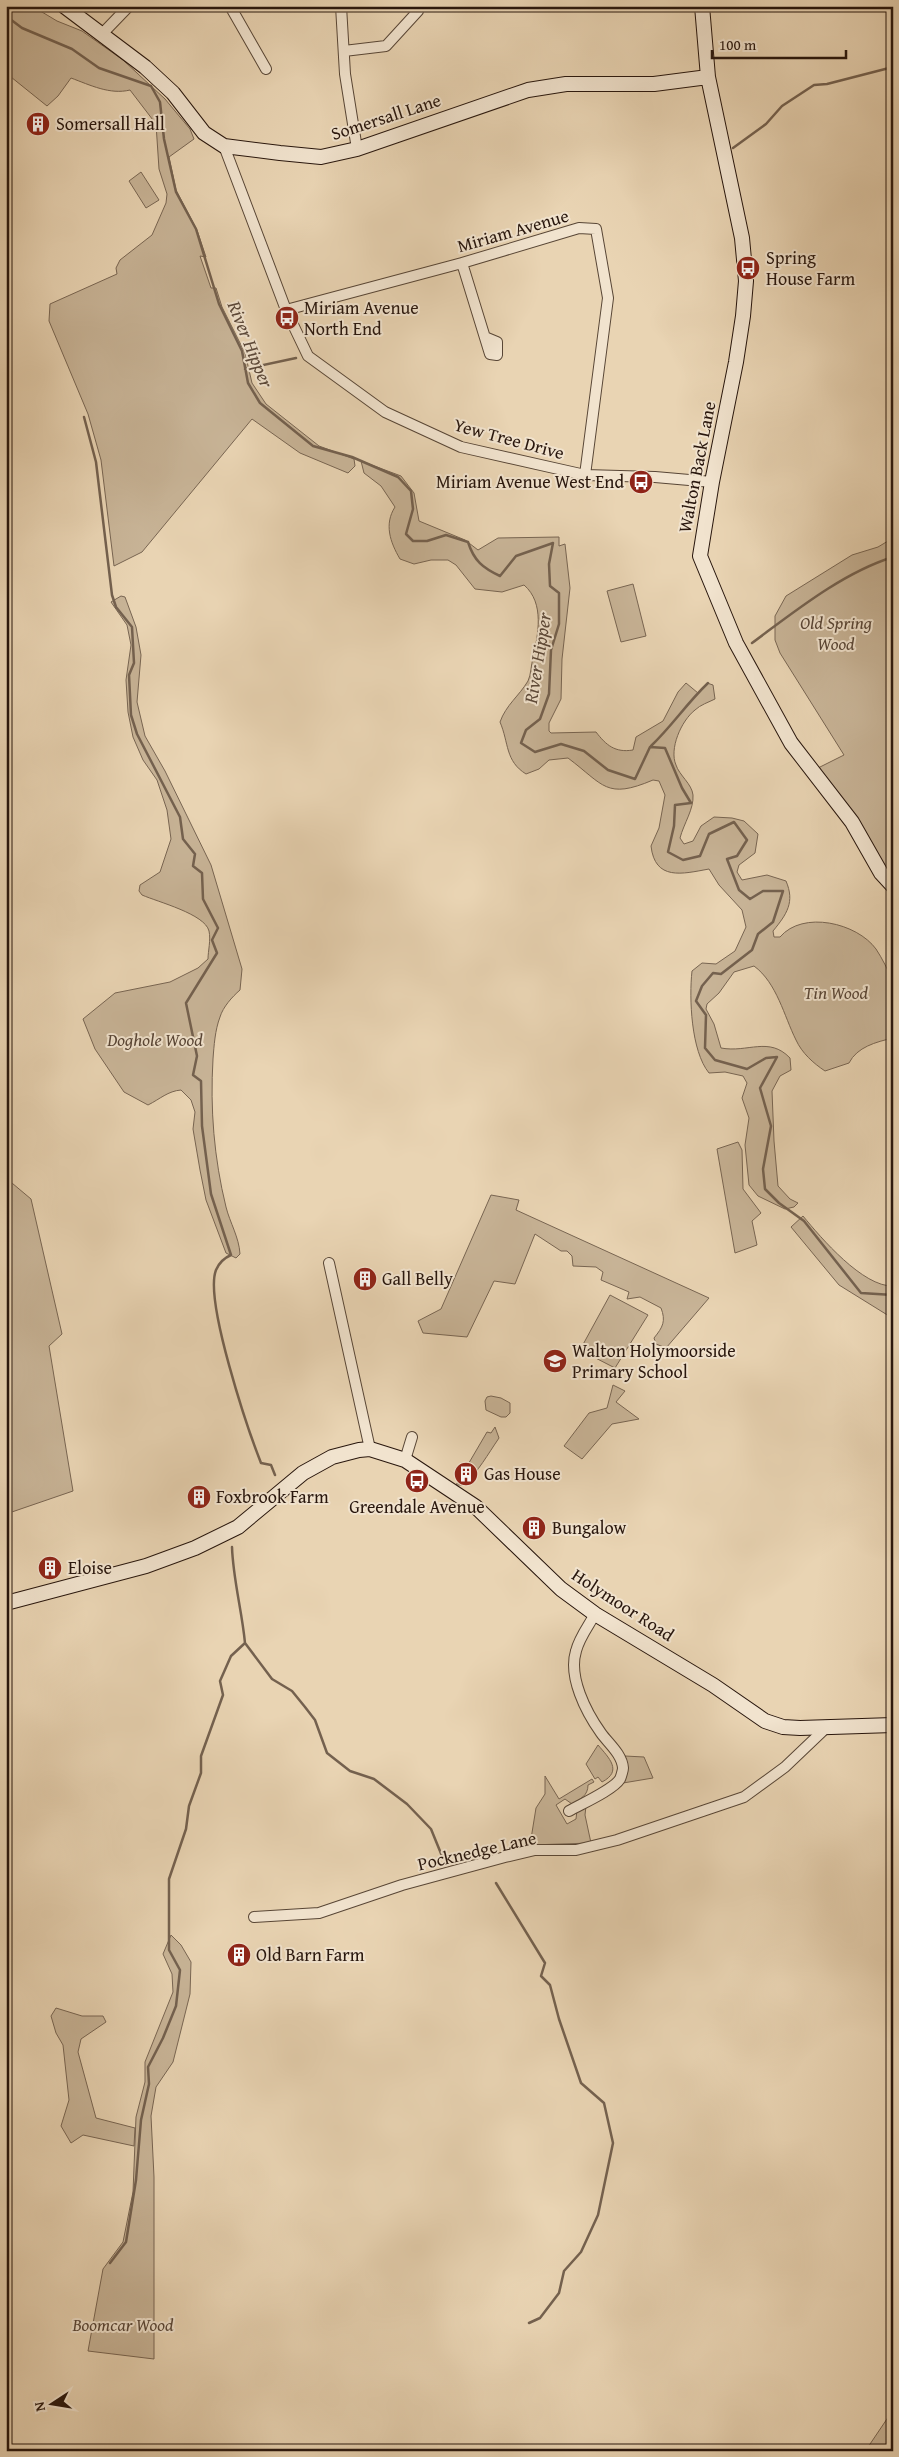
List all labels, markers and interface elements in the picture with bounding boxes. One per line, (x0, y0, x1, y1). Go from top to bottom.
scale bar (712, 28, 845, 60)
text: 100 m (719, 34, 757, 55)
street label: Somersall Lane (327, 86, 444, 147)
place label: Somersall Hall (56, 110, 165, 137)
building icon: Somersall Hall (25, 111, 51, 137)
street label: Miriam Avenue (454, 202, 572, 259)
place label: Spring House Farm (766, 244, 855, 292)
bus stop icon: Spring House Farm (735, 255, 761, 281)
place label: Miriam Avenue North End (304, 294, 419, 342)
water label: River Hipper (220, 295, 281, 393)
bus stop icon: Miriam Avenue North End (274, 305, 300, 331)
street label: Walton Back Lane (671, 399, 722, 535)
street label: Yew Tree Drive (451, 411, 567, 466)
place label: Miriam Avenue West End (436, 468, 624, 495)
bus stop icon: Miriam Avenue West End (628, 469, 654, 495)
park label: Old Spring Wood (800, 609, 872, 657)
water label: River Hipper (516, 610, 558, 706)
park label: Tin Wood (804, 979, 869, 1006)
park label: Doghole Wood (106, 1026, 203, 1053)
place label: Gall Belly (382, 1265, 453, 1292)
building icon: Gall Belly (352, 1266, 378, 1292)
place label: Walton Holymoorside Primary School (572, 1337, 736, 1385)
school or university icon: Walton Holymoorside Primary School (542, 1348, 568, 1374)
place label: Gas House (484, 1460, 561, 1487)
building icon: Gas House (453, 1461, 479, 1487)
bus stop icon: Greendale Avenue (404, 1468, 430, 1494)
place label: Foxbrook Farm (216, 1483, 329, 1510)
building icon: Foxbrook Farm (186, 1484, 212, 1510)
place label: Greendale Avenue (349, 1493, 485, 1520)
place label: Bungalow (552, 1514, 626, 1541)
building icon: Bungalow (521, 1515, 547, 1541)
place label: Eloise (68, 1554, 112, 1581)
building icon: Eloise (37, 1555, 63, 1581)
street label: Holymoor Road (567, 1561, 680, 1648)
street label: Pocknedge Lane (415, 1824, 539, 1877)
place label: Old Barn Farm (256, 1941, 365, 1968)
building icon: Old Barn Farm (226, 1942, 252, 1968)
park label: Boomcar Wood (71, 2311, 174, 2338)
north arrow (28, 2380, 78, 2430)
text: N (28, 2399, 50, 2413)

